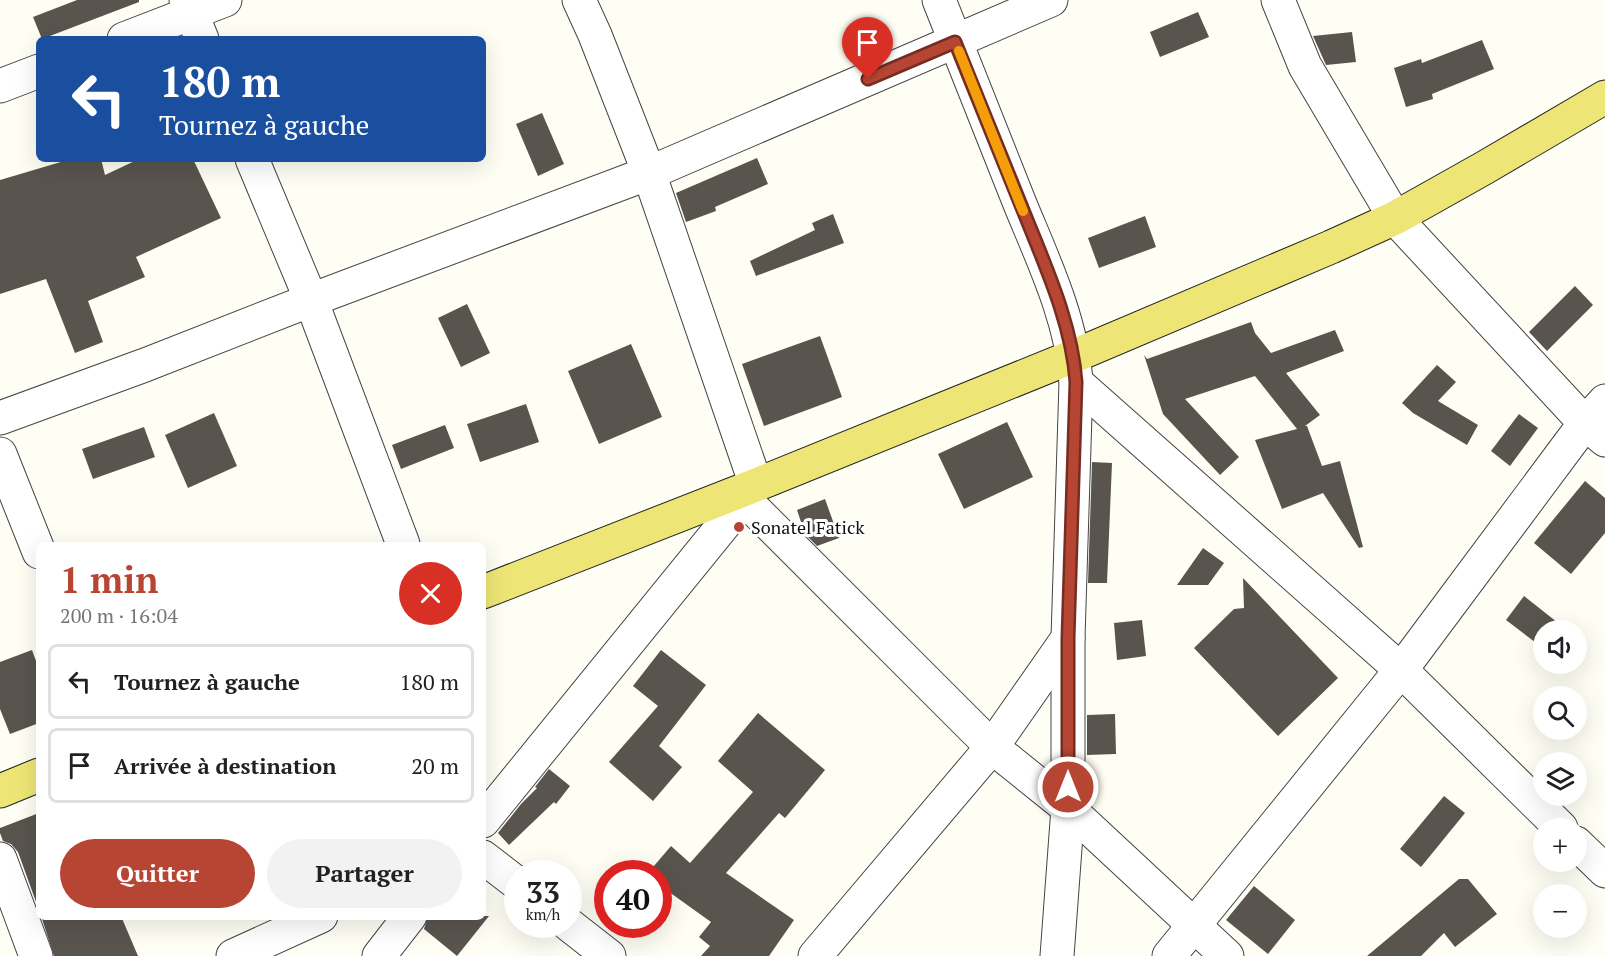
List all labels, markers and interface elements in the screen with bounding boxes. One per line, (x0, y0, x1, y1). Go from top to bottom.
pin (842, 17, 893, 79)
icon: arrive (851, 26, 884, 59)
text: 180 m (159, 53, 280, 109)
icon: left (60, 60, 138, 138)
text: Tournez à gauche (159, 107, 369, 143)
place label: Sonatel Fatick (751, 515, 865, 539)
marker: Sonatel Fatick (732, 520, 746, 534)
text: 1 min (60, 556, 158, 603)
button: close (399, 562, 462, 625)
text: 200 m · 16:04 (60, 602, 178, 629)
map controls (1533, 620, 1587, 938)
button: sound (1533, 620, 1587, 674)
icon: left (63, 665, 96, 698)
text: Tournez à gauche (114, 667, 300, 696)
text: 180 m (399, 667, 459, 696)
button: search (1533, 686, 1587, 740)
icon: arrive (63, 749, 96, 782)
text: Arrivée à destination (114, 751, 336, 780)
text: 20 m (411, 751, 459, 780)
button: layers (1533, 752, 1587, 806)
position arrow (1036, 755, 1100, 819)
button: + (1533, 818, 1587, 872)
button: Quitter (60, 839, 255, 908)
button: Partager (267, 839, 462, 908)
speed limit sign: 40 (594, 860, 672, 938)
text: 33 (526, 872, 560, 912)
button: − (1533, 884, 1587, 938)
text: km/h (526, 904, 560, 924)

